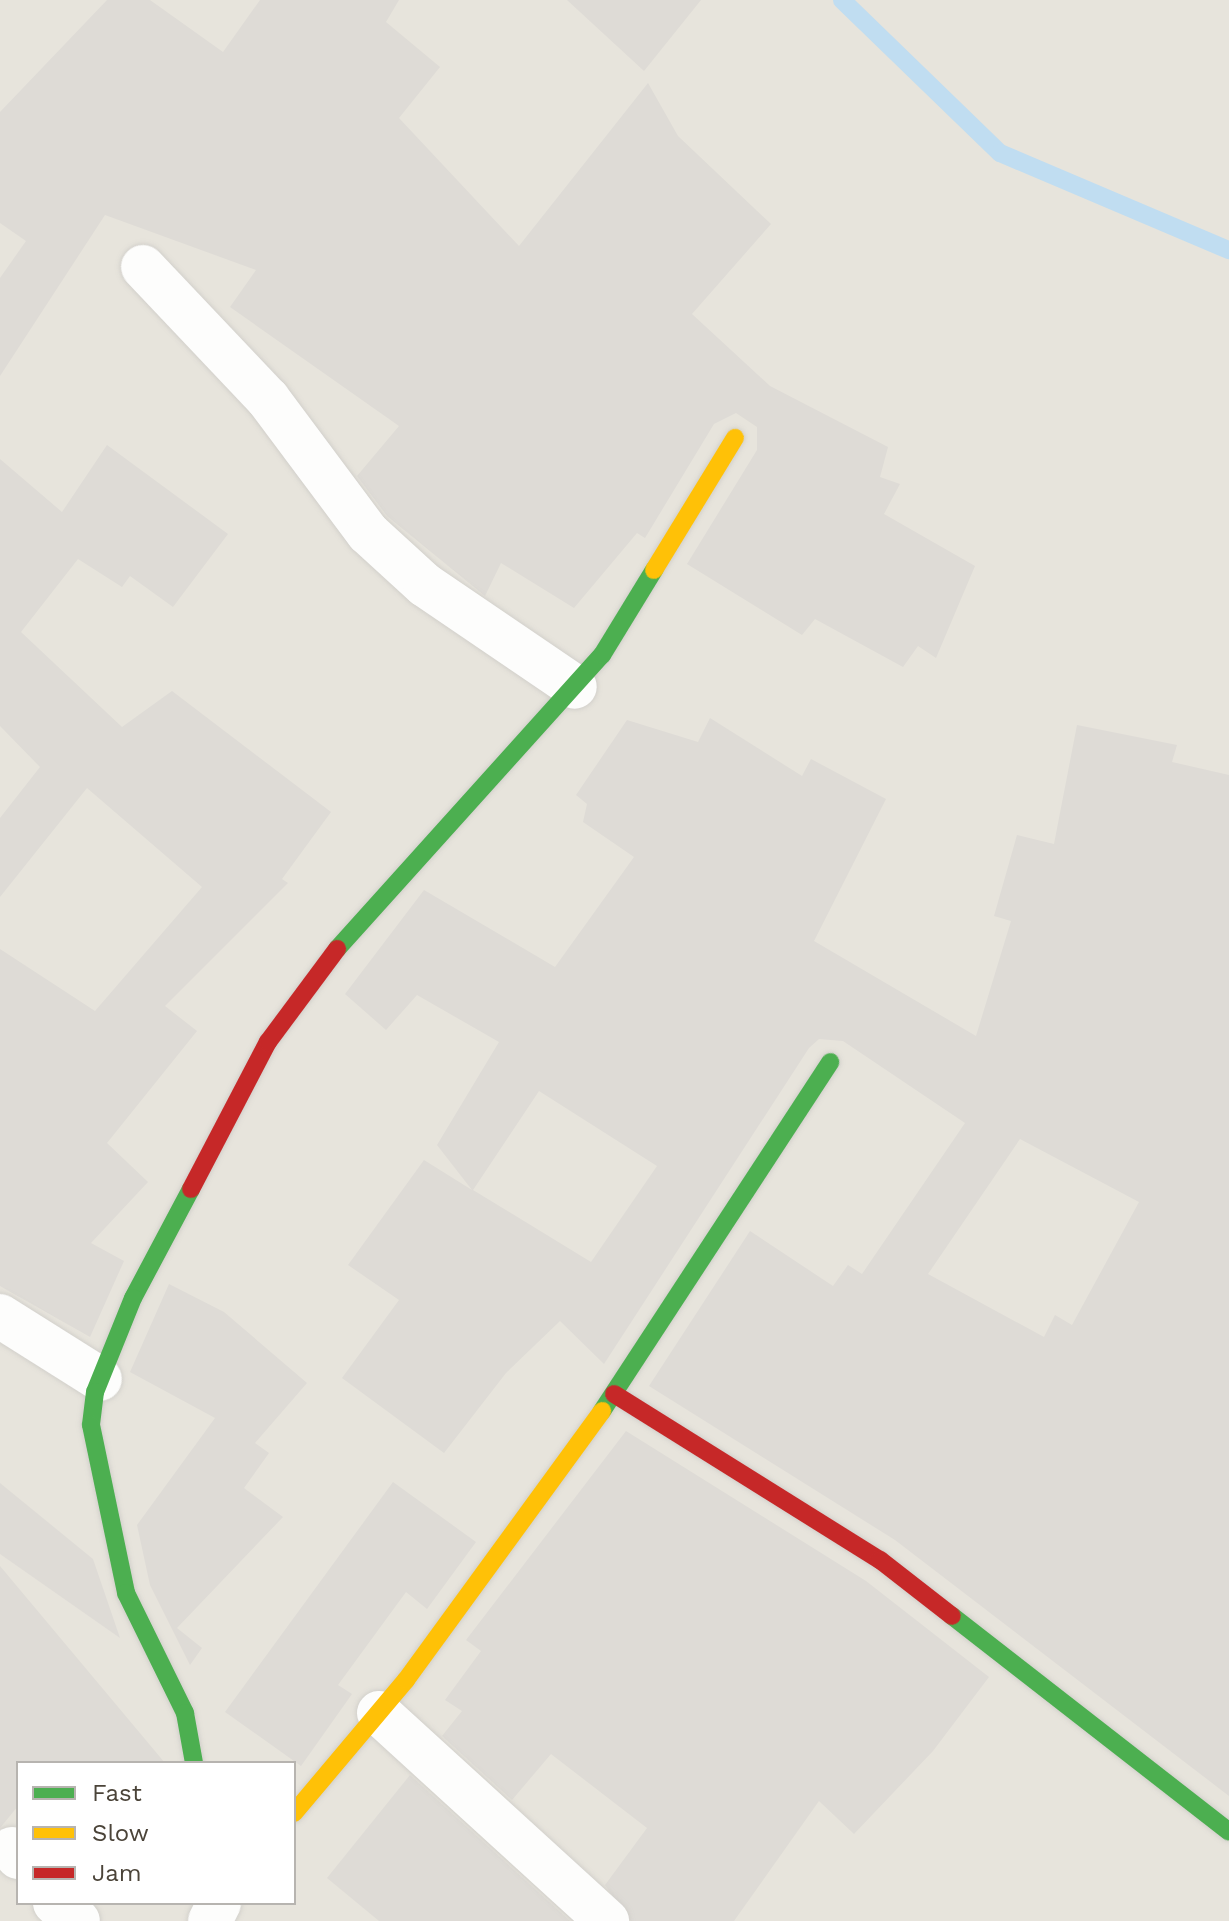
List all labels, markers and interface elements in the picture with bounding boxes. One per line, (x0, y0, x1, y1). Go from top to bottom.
legend (16, 1761, 296, 1905)
text: Fast (92, 1779, 142, 1807)
text: Slow (92, 1819, 149, 1847)
text: Jam (92, 1859, 142, 1887)

